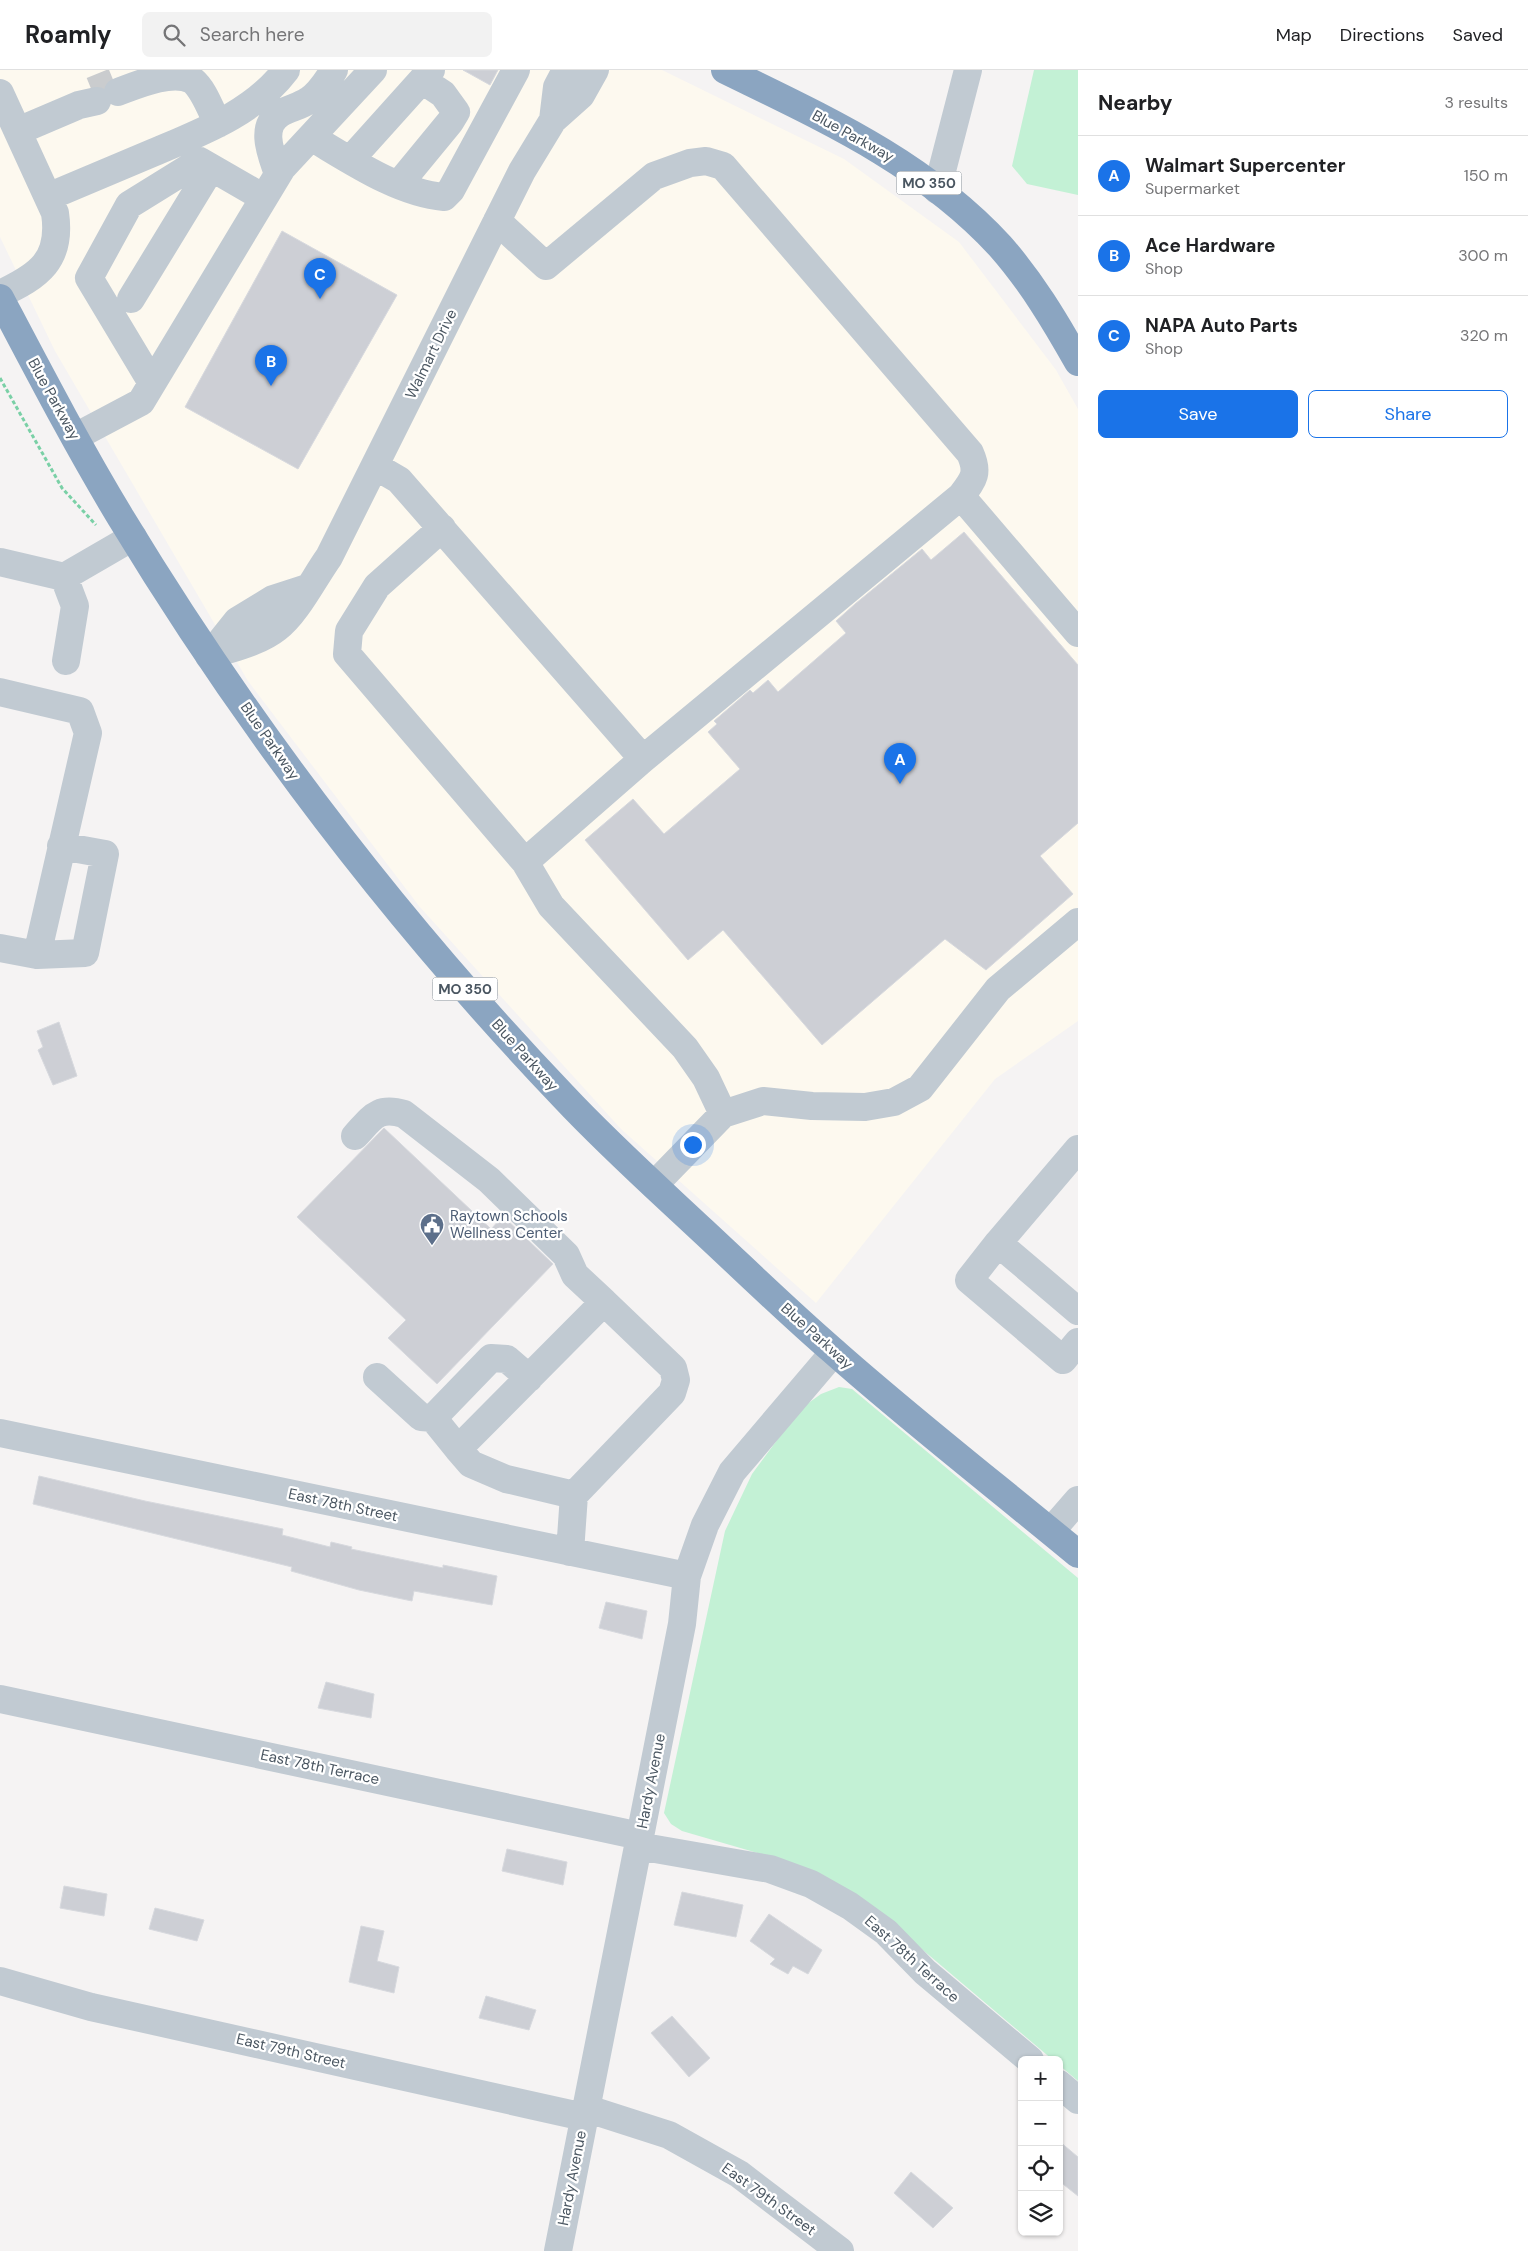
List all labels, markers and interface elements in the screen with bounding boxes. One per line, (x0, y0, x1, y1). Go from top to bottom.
search box (142, 12, 492, 57)
text: Roamly (25, 19, 112, 50)
icon: search (160, 21, 188, 49)
text: Search here (200, 22, 304, 47)
text: Map (1276, 23, 1312, 47)
text: Directions (1340, 23, 1425, 47)
text: Saved (1453, 23, 1503, 47)
text: Nearby (1098, 89, 1172, 117)
text: 3 results (1445, 92, 1508, 113)
street label: Blue Parkway (809, 105, 898, 167)
text: Walmart Supercenter (1145, 153, 1345, 178)
text: A (1108, 165, 1120, 186)
text: 150 m (1464, 165, 1508, 186)
road number: MO 350 (896, 172, 962, 195)
text: Supermarket (1145, 178, 1240, 199)
text: Ace Hardware (1145, 233, 1276, 258)
text: B (1109, 245, 1119, 266)
text: 300 m (1458, 245, 1508, 266)
pin: C (304, 258, 336, 299)
text: Shop (1145, 258, 1183, 279)
street label: Walmart Drive (401, 306, 461, 402)
text: NAPA Auto Parts (1145, 313, 1298, 338)
text: C (1108, 325, 1120, 346)
text: 320 m (1460, 325, 1508, 346)
text: Shop (1145, 338, 1183, 359)
pin: B (255, 345, 287, 386)
street label: Blue Parkway (23, 355, 85, 444)
button: Save (1098, 390, 1298, 438)
button: Share (1308, 390, 1508, 438)
street label: Blue Parkway (236, 698, 305, 784)
pin: A (884, 743, 916, 784)
road number: MO 350 (432, 978, 498, 1001)
street label: Blue Parkway (487, 1015, 563, 1096)
your location (680, 1132, 706, 1158)
place label: Raytown Schools Wellness Center (450, 1206, 568, 1243)
public building icon: Raytown Schools Wellness Center (419, 1212, 445, 1246)
street label: Blue Parkway (777, 1298, 858, 1374)
street label: East 78th Street (286, 1484, 400, 1526)
street label: Hardy Avenue (632, 1732, 670, 1830)
street label: East 78th Terrace (259, 1745, 381, 1789)
street label: East 78th Terrace (860, 1911, 964, 2007)
street label: East 79th Street (234, 2029, 348, 2073)
map controls (1018, 2056, 1063, 2236)
button: + (1018, 2056, 1063, 2101)
button: − (1018, 2101, 1063, 2146)
street label: Hardy Avenue (553, 2129, 591, 2227)
button: locate (1018, 2146, 1063, 2191)
street label: East 79th Street (718, 2158, 820, 2240)
button: layers (1018, 2191, 1063, 2236)

